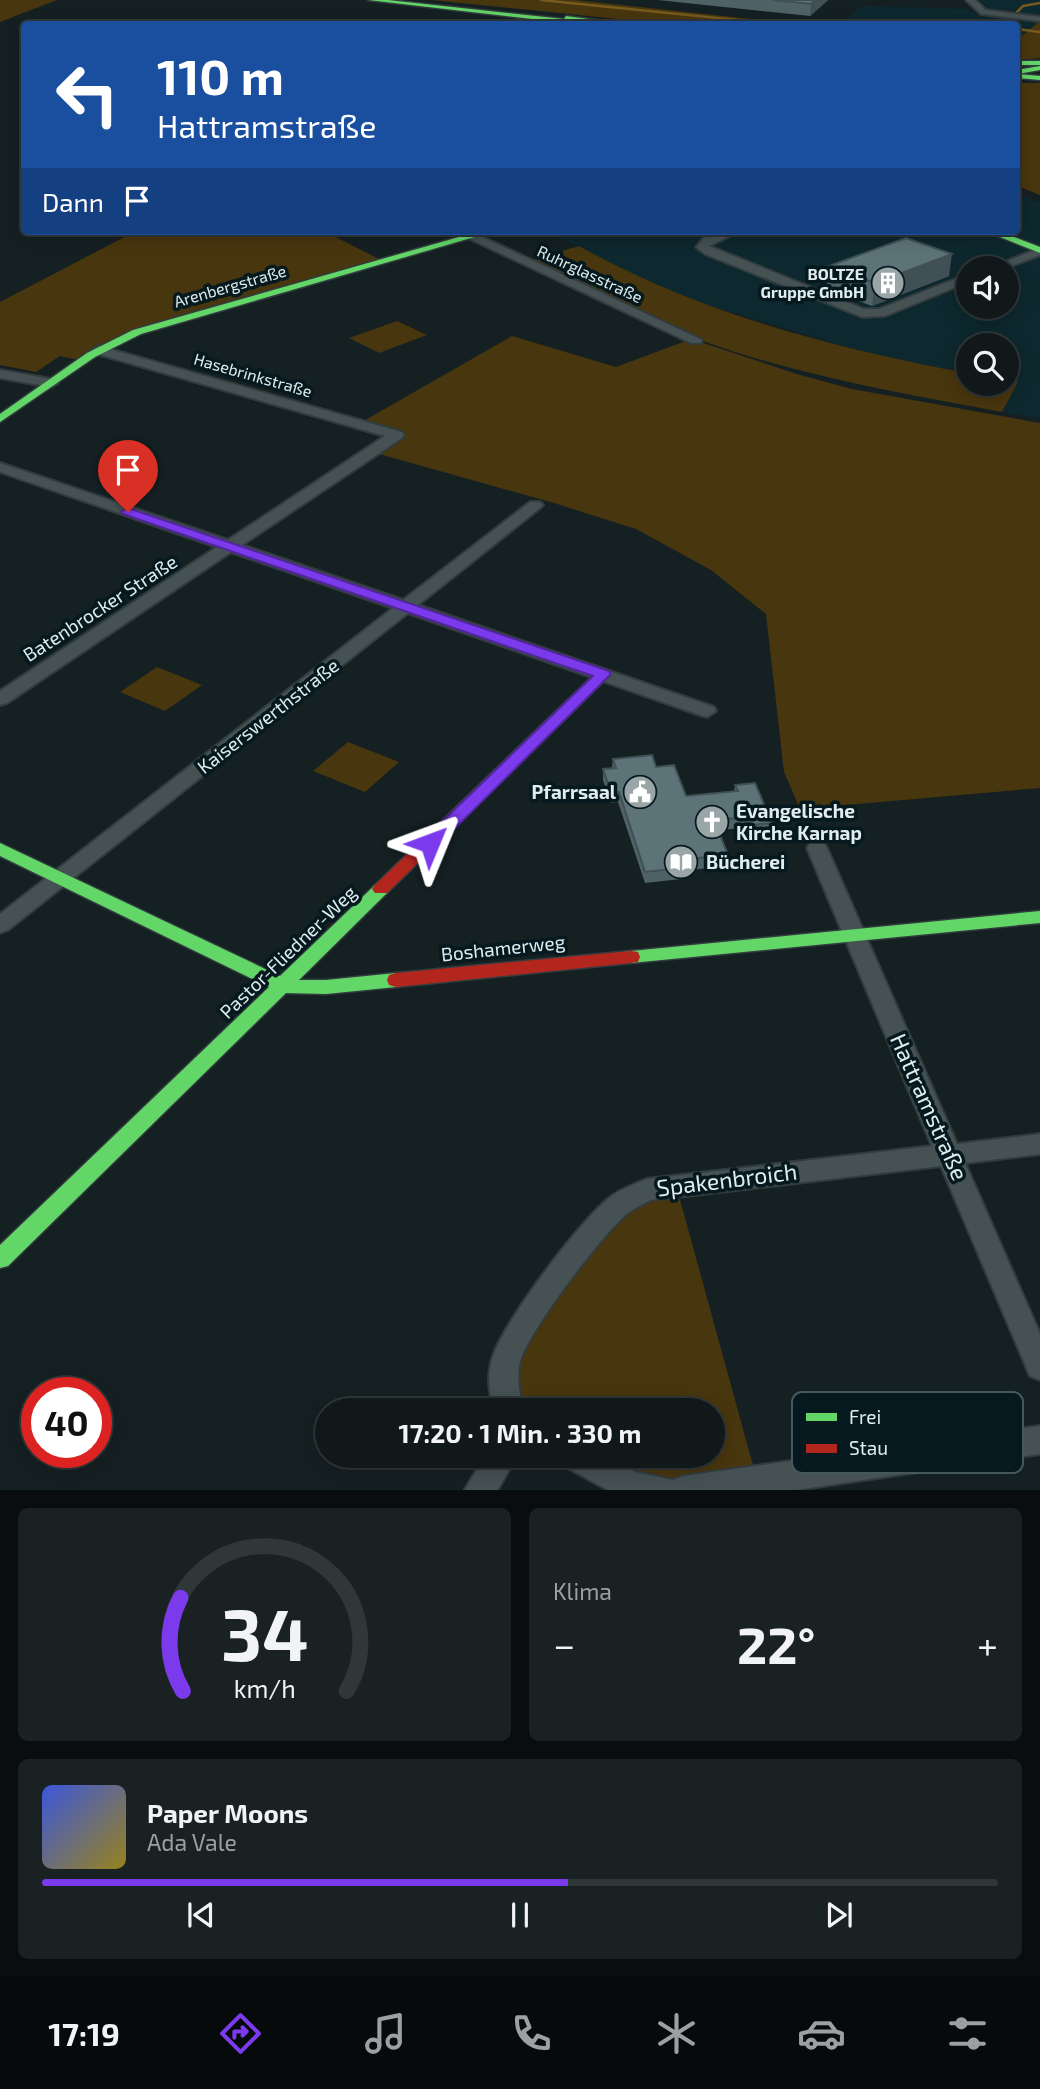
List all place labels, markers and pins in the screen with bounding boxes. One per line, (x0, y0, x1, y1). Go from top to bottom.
place label: BOLTZE Gruppe GmbH (761, 264, 864, 301)
building icon: BOLTZE Gruppe GmbH (869, 264, 907, 302)
pin (98, 440, 158, 512)
public building icon: Pfarrsaal (621, 773, 659, 811)
place label: Pfarrsaal (532, 780, 617, 803)
place label: Evangelische Kirche Karnap (736, 799, 862, 844)
church icon: Evangelische Kirche Karnap (693, 803, 731, 841)
library icon: Bücherei (662, 843, 700, 881)
place label: Bücherei (706, 850, 785, 873)

